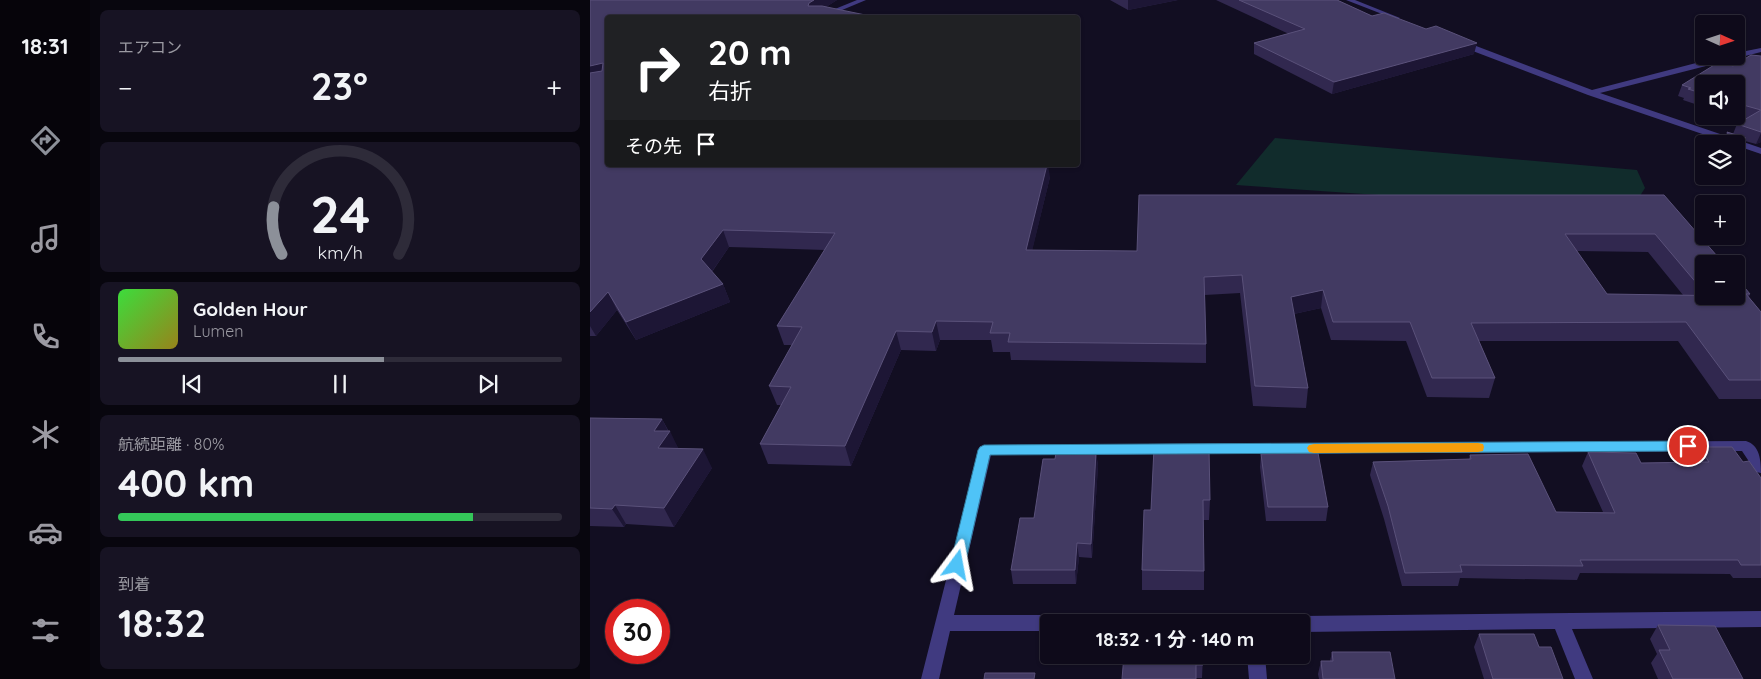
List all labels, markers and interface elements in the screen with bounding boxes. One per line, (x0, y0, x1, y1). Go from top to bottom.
north arrow (1695, 15, 1745, 65)
map controls (1695, 15, 1745, 305)
text: 20 m (708, 30, 791, 74)
text: 18:31 (22, 32, 69, 60)
icon: right (625, 35, 690, 100)
text: エアコン (118, 37, 182, 57)
text: 23° (311, 62, 368, 110)
text: − (118, 70, 133, 105)
text: + (546, 70, 562, 105)
button: sound (1695, 75, 1745, 125)
text: 右折 (708, 77, 752, 105)
icon: directions (28, 123, 63, 158)
icon: arrive (692, 130, 720, 158)
text: その先 (625, 134, 682, 158)
button: layers (1695, 135, 1745, 185)
text: 24 (310, 181, 370, 246)
button: + (1695, 195, 1745, 245)
icon: music (28, 221, 63, 256)
text: km/h (317, 241, 363, 263)
button: − (1695, 255, 1745, 305)
text: Golden Hour (193, 297, 308, 321)
icon: phone (28, 319, 63, 354)
text: Lumen (193, 321, 244, 341)
icon: previous (178, 370, 206, 398)
icon: pause (326, 370, 354, 398)
icon: next (474, 370, 502, 398)
icon: climate (28, 417, 63, 452)
pin (1667, 425, 1709, 467)
icon: arrive (1674, 432, 1702, 460)
text: 航続距離 · 80% (118, 434, 224, 454)
text: 400 km (118, 459, 254, 507)
icon: car (28, 515, 63, 550)
position arrow (930, 538, 982, 590)
text: 到着 (118, 574, 150, 594)
text: 18:32 (118, 599, 206, 647)
speed limit sign: 30 (605, 599, 670, 664)
icon: filters (28, 613, 63, 648)
text: 18:32 · 1 分 · 140 m (1096, 627, 1254, 651)

